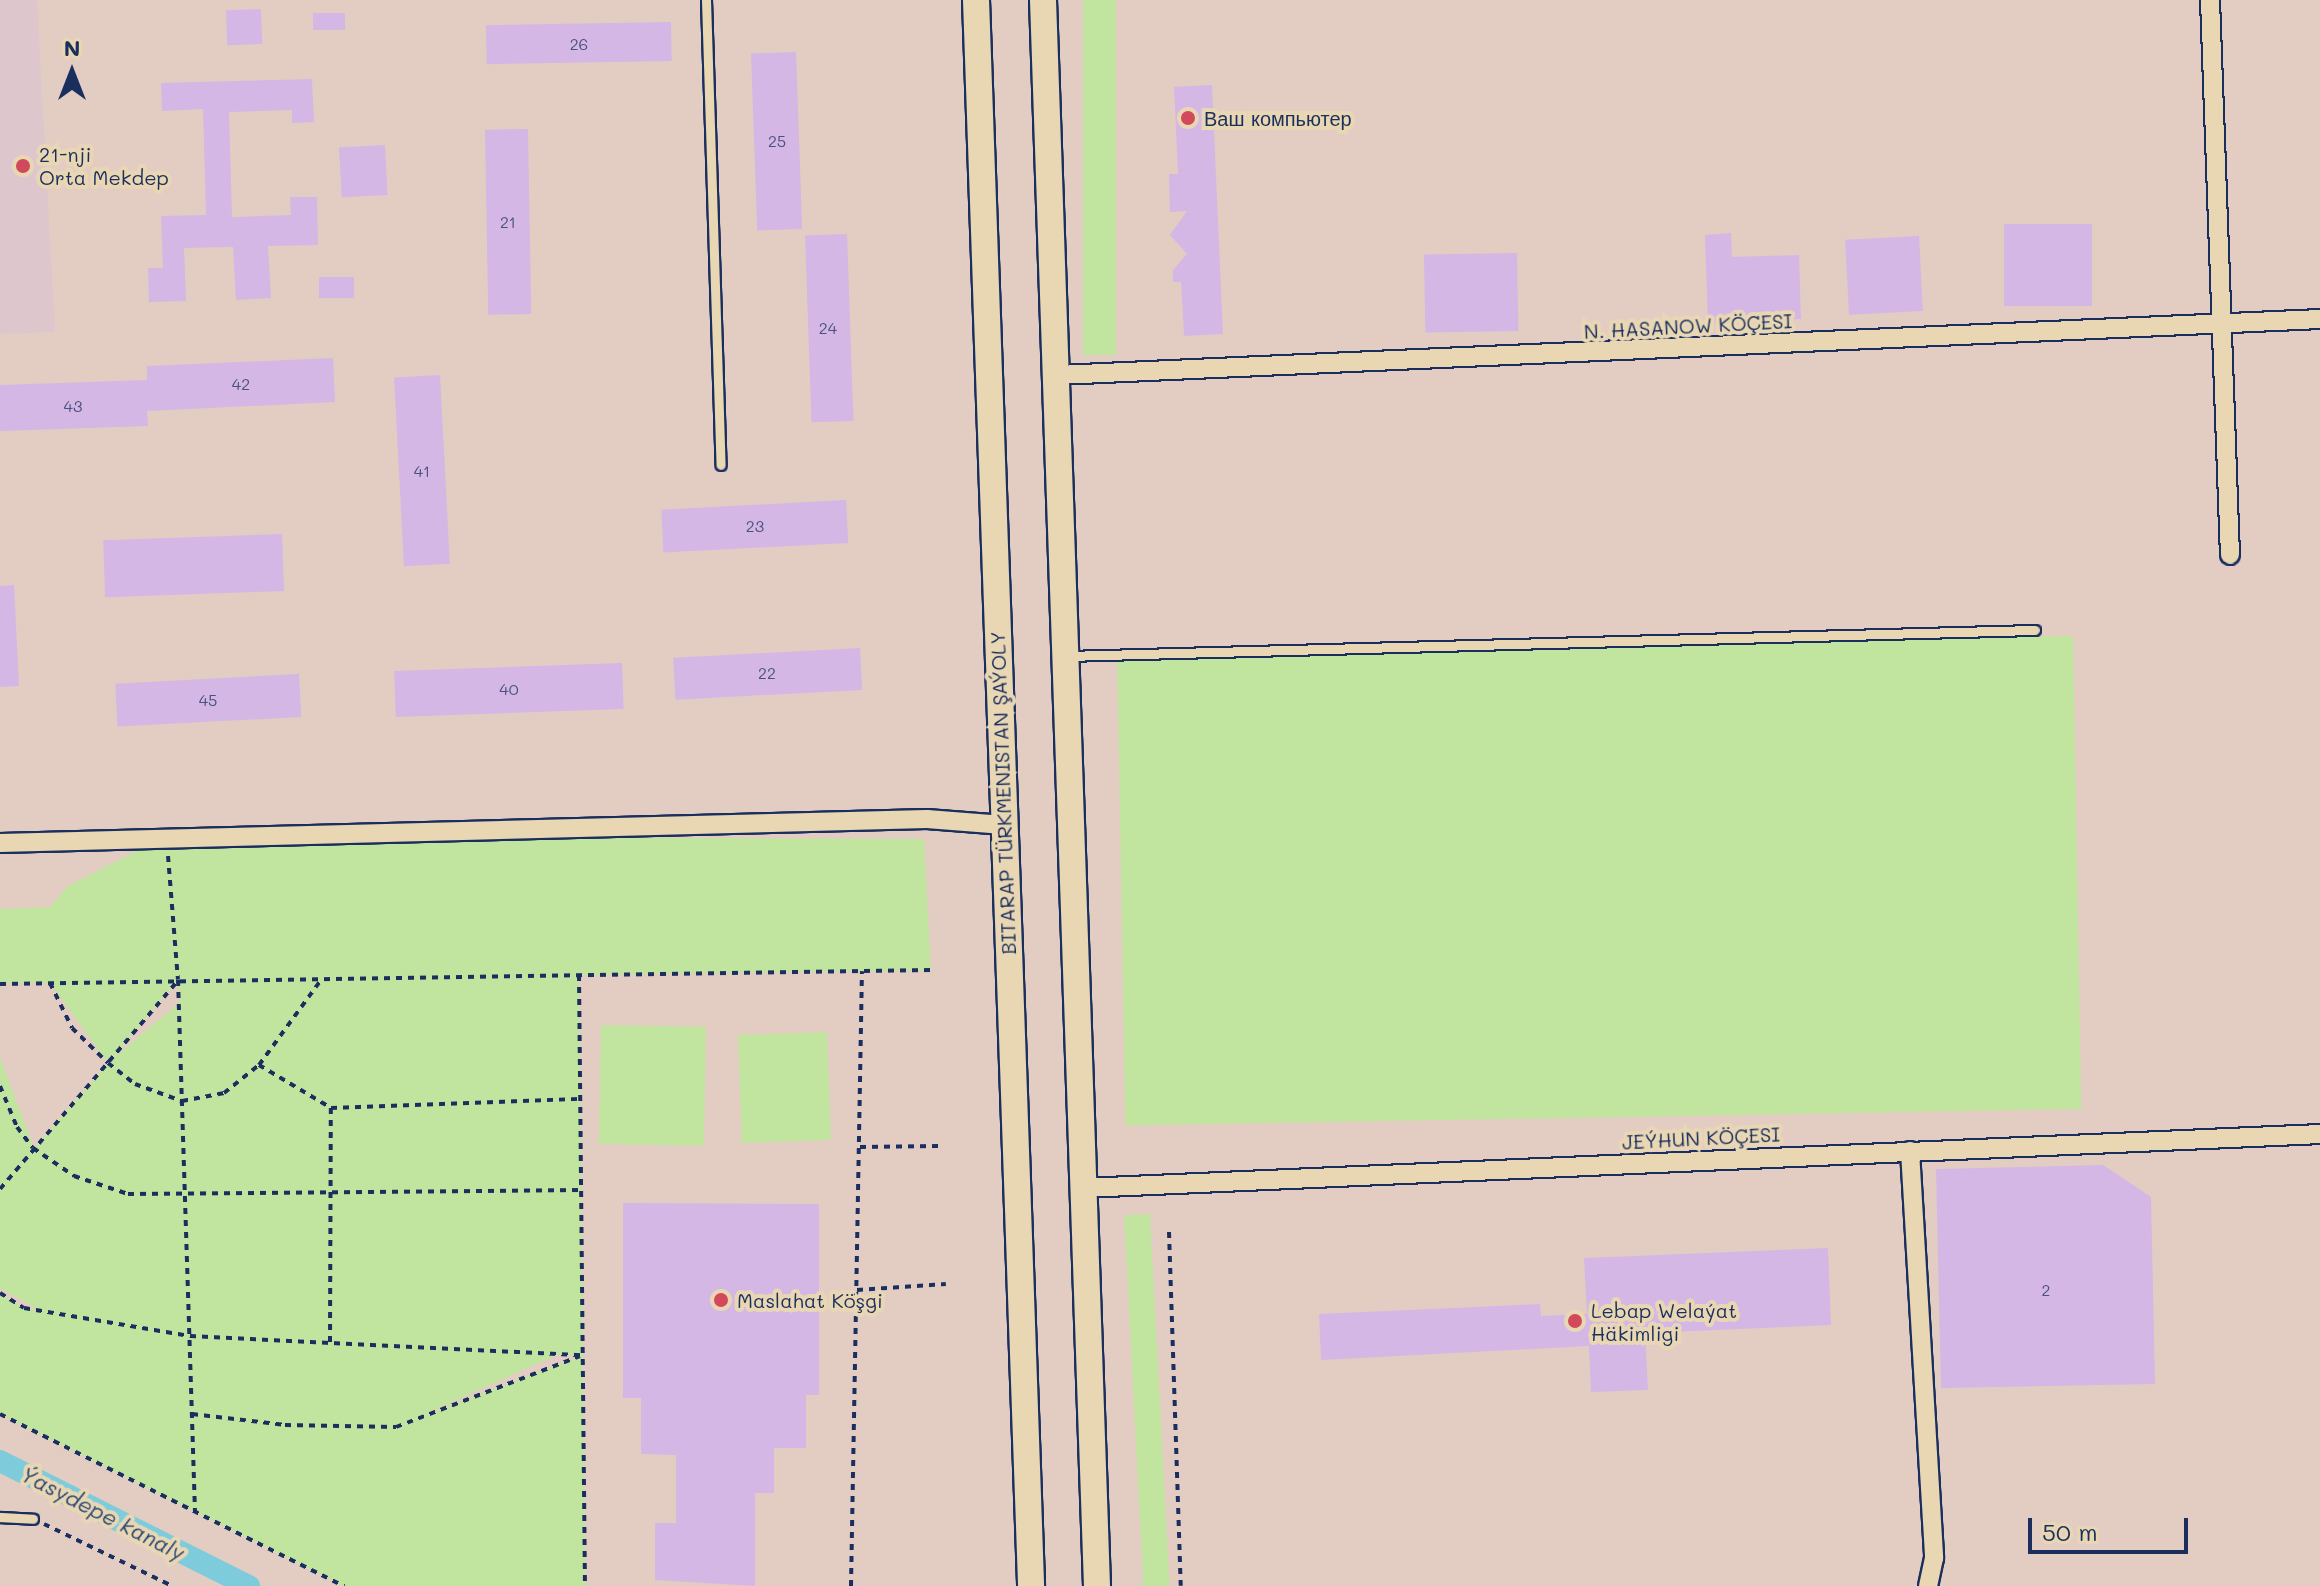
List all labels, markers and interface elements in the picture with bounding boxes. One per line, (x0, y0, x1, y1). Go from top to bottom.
north arrow (32, 32, 112, 112)
text: N (64, 33, 80, 62)
house number: 26 (570, 34, 588, 54)
place label: Ваш компьютер (1204, 106, 1352, 130)
marker: Ваш компьютер (1179, 109, 1197, 127)
house number: 25 (768, 131, 786, 151)
place label: 21-nji Orta Mekdep (39, 142, 169, 189)
marker: 21-nji Orta Mekdep (14, 157, 32, 175)
house number: 21 (500, 212, 516, 232)
street label: N. HASANOW KÖÇESI (1583, 309, 1793, 343)
house number: 24 (819, 318, 837, 338)
house number: 42 (232, 374, 250, 394)
house number: 43 (64, 396, 82, 416)
house number: 41 (414, 461, 430, 481)
house number: 23 (746, 516, 764, 536)
street label: BITARAP TÜRKMENISTAN ŞAÝOLY (985, 631, 1021, 955)
house number: 22 (758, 663, 776, 683)
house number: 40 (499, 679, 519, 699)
house number: 45 (199, 690, 217, 710)
street label: JEÝHUN KÖÇESI (1621, 1122, 1781, 1154)
house number: 2 (2042, 1280, 2050, 1300)
place label: Maslahat Köşgi (737, 1288, 883, 1312)
marker: Maslahat Köşgi (712, 1291, 730, 1309)
place label: Lebap Welaýat Häkimligi (1591, 1298, 1737, 1345)
marker: Lebap Welaýat Häkimligi (1566, 1312, 1584, 1330)
water label: Ýasydepe kanaly (17, 1460, 189, 1566)
scale bar (2032, 1502, 2192, 1552)
text: 50 m (2042, 1516, 2098, 1547)

